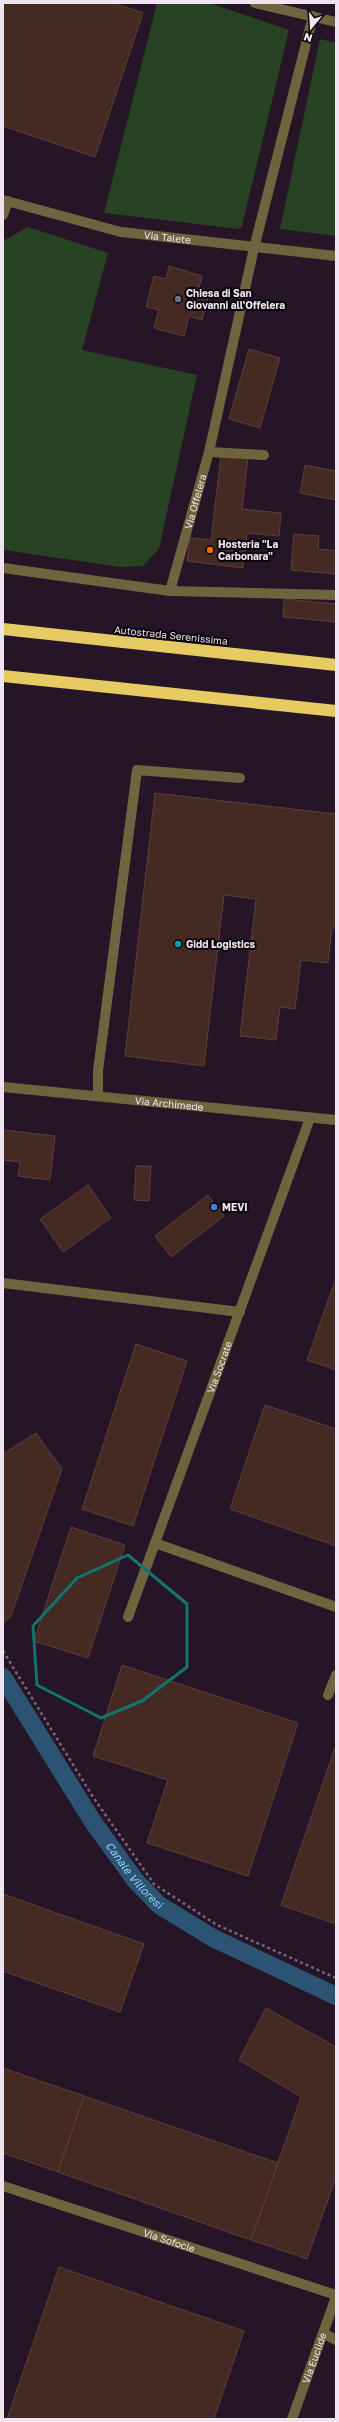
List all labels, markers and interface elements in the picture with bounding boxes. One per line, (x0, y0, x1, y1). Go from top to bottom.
north arrow (291, 8, 331, 48)
text: N (302, 31, 314, 45)
street label: Via Talete (143, 229, 192, 246)
place label: Chiesa di San Giovanni all'Offelera (186, 287, 285, 311)
marker: Chiesa di San Giovanni all'Offelera (173, 294, 183, 304)
street label: Via Offelera (182, 473, 209, 530)
place label: Hosteria "La Carbonara" (218, 538, 278, 562)
marker: Hosteria "La Carbonara" (205, 545, 215, 555)
street label: Autostrada Serenissima (114, 623, 228, 647)
place label: Gidd Logistics (186, 938, 256, 950)
marker: Gidd Logistics (173, 939, 183, 949)
street label: Via Archimede (134, 1094, 204, 1113)
place label: MEVI (222, 1201, 248, 1213)
marker: MEVI (209, 1202, 219, 1212)
street label: Via Socrate (204, 1339, 234, 1395)
water label: Canale Villoresi (103, 1839, 166, 1912)
street label: Via Sofocle (142, 2226, 197, 2255)
street label: Via Euclide (299, 2331, 329, 2385)

